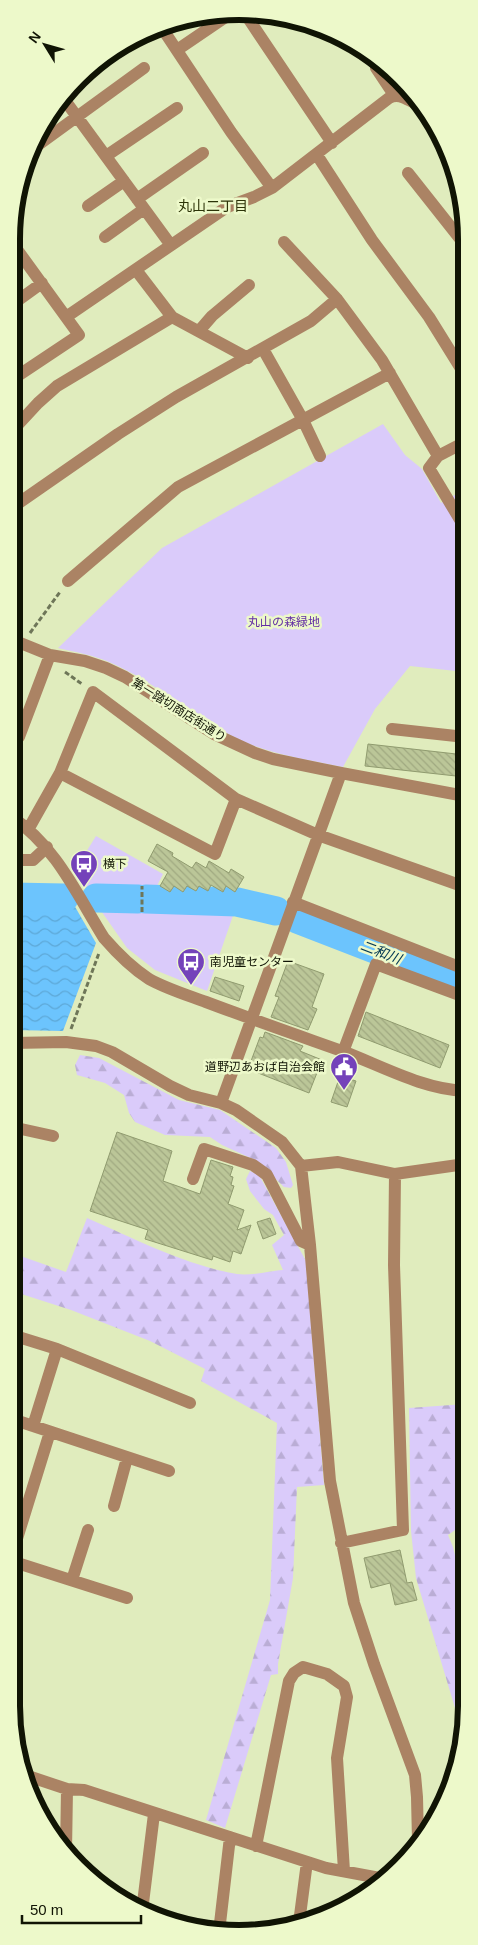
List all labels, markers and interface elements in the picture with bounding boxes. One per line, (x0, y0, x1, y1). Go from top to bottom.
north arrow (20, 20, 70, 70)
text: N (25, 28, 44, 46)
district label: 丸山二丁目 (178, 198, 248, 214)
park label: 丸山の森緑地 (248, 615, 320, 629)
street label: 第一踏切商店街通り (129, 675, 229, 745)
bus stop icon: 横下 (69, 849, 99, 888)
place label: 横下 (103, 857, 127, 871)
water label: 二和川 (359, 937, 405, 968)
bus stop icon: 南児童センター (176, 947, 206, 986)
place label: 南児童センター (210, 955, 294, 969)
public building icon: 道野辺あおば自治会館 (329, 1052, 359, 1091)
place label: 道野辺あおば自治会館 (205, 1060, 325, 1074)
scale bar (22, 1892, 141, 1924)
text: 50 m (30, 1901, 63, 1918)

